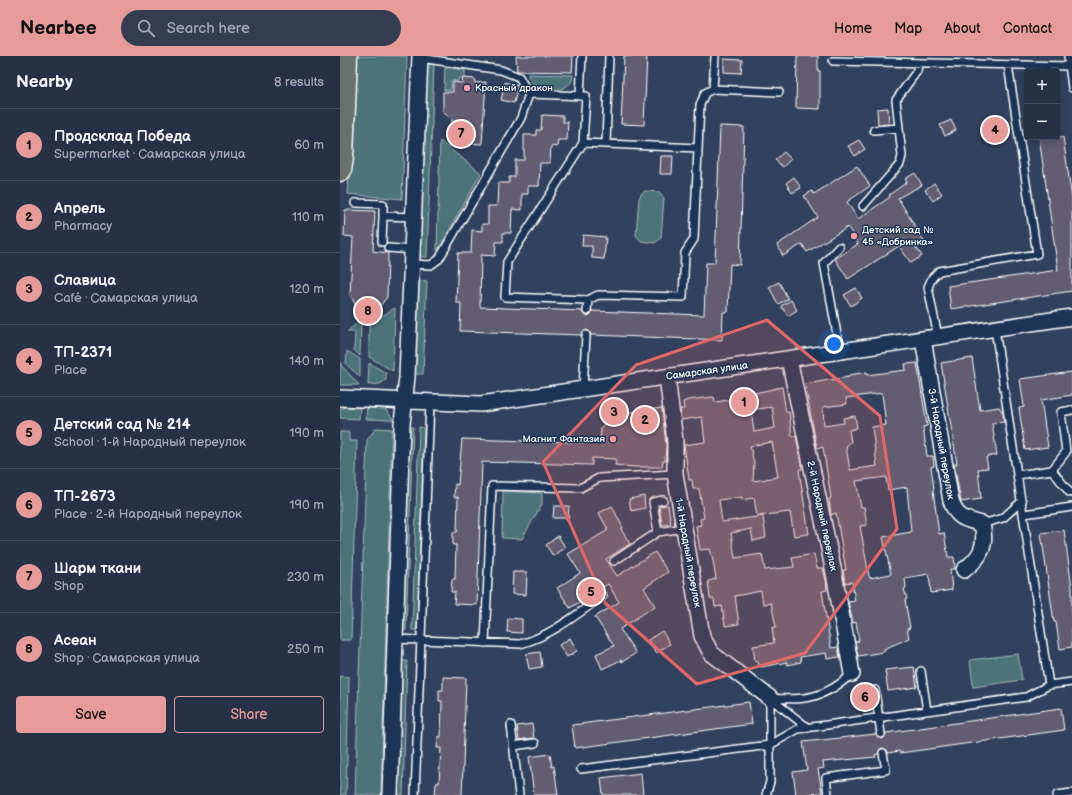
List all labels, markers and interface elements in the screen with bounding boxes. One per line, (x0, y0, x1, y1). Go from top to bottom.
search box (121, 10, 401, 46)
text: Nearbee (20, 17, 97, 40)
icon: search (135, 17, 157, 39)
text: Search here (167, 19, 250, 38)
text: Home (834, 20, 872, 37)
text: Map (894, 20, 922, 37)
text: About (944, 20, 981, 37)
text: Contact (1003, 20, 1052, 37)
map controls (1024, 68, 1060, 140)
button: + (1024, 68, 1060, 104)
text: Nearby (16, 72, 73, 92)
text: 8 results (274, 74, 324, 90)
place label: Красный дракон (475, 82, 553, 94)
marker: Красный дракон (462, 83, 472, 93)
button: − (1024, 104, 1060, 140)
pin: 4 (982, 115, 1008, 145)
pin: 7 (448, 119, 474, 149)
text: Продсклад Победа (54, 127, 191, 146)
text: 1 (26, 137, 32, 153)
text: 60 m (294, 137, 324, 153)
text: Supermarket · Самарская улица (54, 146, 246, 162)
text: Апрель (54, 199, 105, 218)
text: 2 (25, 209, 33, 225)
text: 110 m (292, 209, 324, 225)
text: Pharmacy (54, 218, 112, 234)
place label: Детский сад № 45 «Добринка» (862, 224, 934, 248)
marker: Детский сад № 45 «Добринка» (849, 231, 859, 241)
text: Славица (54, 271, 116, 290)
text: 3 (25, 281, 33, 297)
text: 120 m (289, 281, 324, 297)
text: Café · Самарская улица (54, 290, 198, 306)
pin: 8 (355, 296, 381, 326)
your location (824, 334, 844, 354)
text: ТП-2371 (54, 343, 112, 362)
text: 4 (25, 353, 33, 369)
text: 140 m (289, 353, 324, 369)
street label: Самарская улица (665, 359, 749, 383)
text: Place (54, 362, 87, 378)
pin: 1 (731, 387, 757, 417)
street label: 3-й Народный переулок (925, 387, 957, 501)
pin: 3 (601, 397, 627, 427)
pin: 2 (632, 405, 658, 435)
text: Детский сад № 214 (54, 415, 191, 434)
text: 5 (25, 425, 33, 441)
text: 190 m (290, 425, 324, 441)
place label: Магнит Фантазия (523, 433, 605, 445)
text: School · 1-й Народный переулок (54, 434, 246, 450)
marker: Магнит Фантазия (608, 434, 618, 444)
street label: 2-й Народный переулок (804, 460, 840, 573)
text: ТП-2673 (54, 487, 116, 506)
text: 6 (25, 497, 33, 513)
text: 190 m (290, 497, 324, 513)
street label: 1-й Народный переулок (672, 498, 704, 609)
text: Place · 2-й Народный переулок (54, 506, 242, 522)
text: Шарм ткани (54, 559, 141, 578)
text: 7 (25, 569, 33, 585)
text: 230 m (287, 569, 324, 585)
pin: 5 (578, 577, 604, 607)
text: Shop (54, 578, 84, 594)
text: Асеан (54, 631, 97, 650)
text: 8 (25, 641, 33, 657)
text: 250 m (287, 641, 324, 657)
text: Shop · Самарская улица (54, 650, 200, 666)
pin: 6 (852, 682, 878, 712)
button: Save (16, 696, 166, 733)
button: Share (174, 696, 324, 733)

